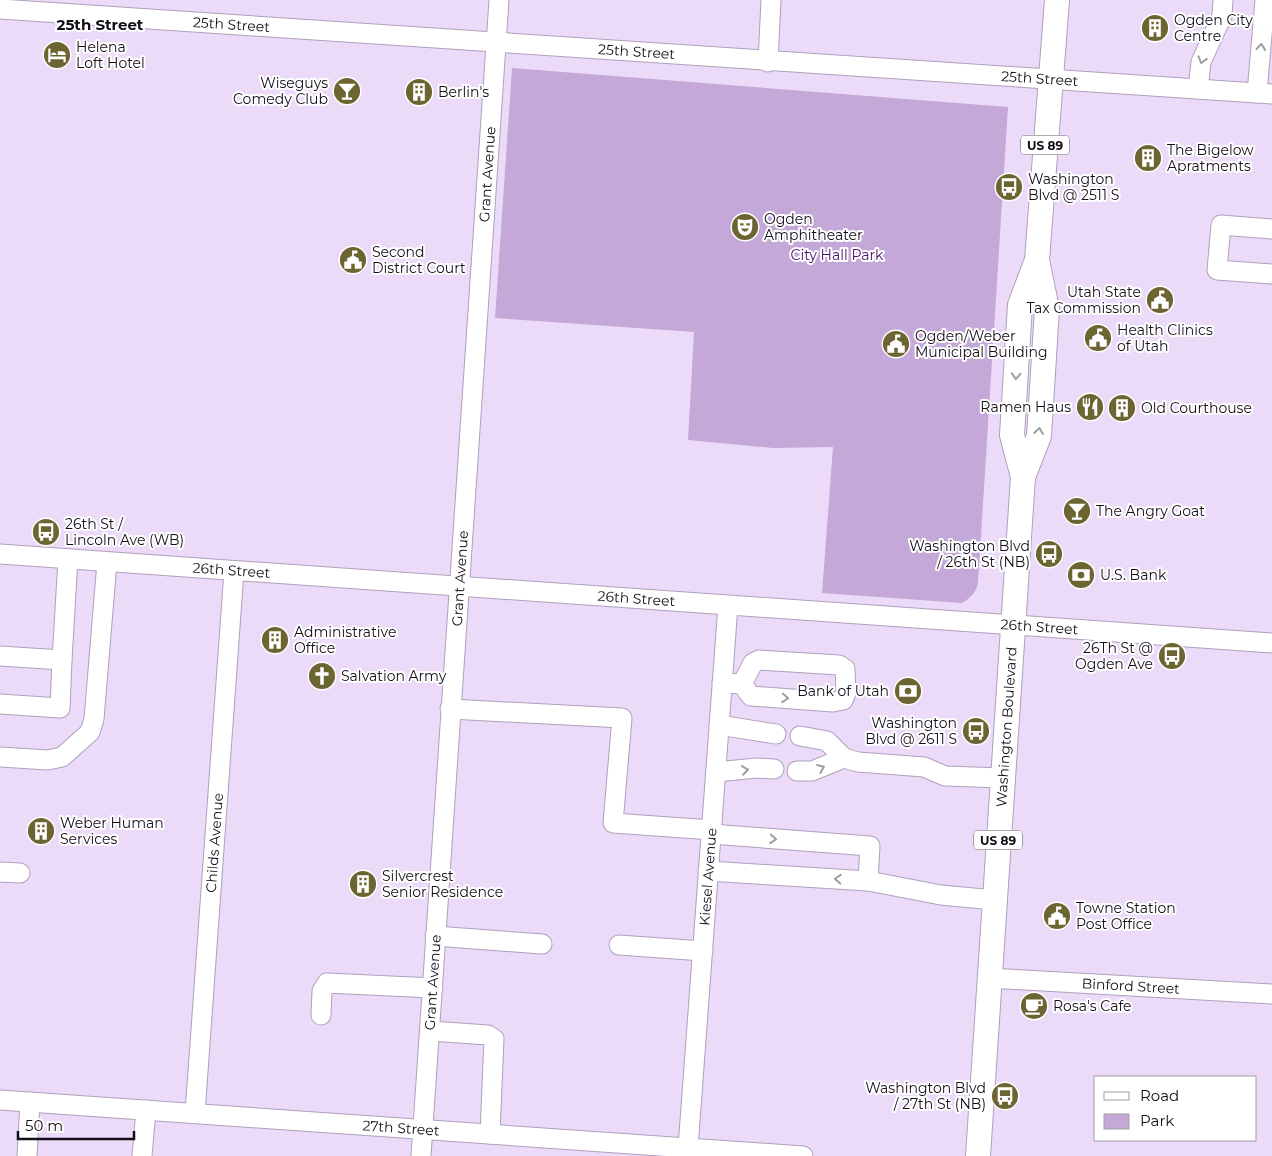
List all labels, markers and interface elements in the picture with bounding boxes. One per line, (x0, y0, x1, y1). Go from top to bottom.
place label: Ogden City Centre (1174, 11, 1253, 45)
street label: 25th Street (192, 13, 271, 36)
building icon: Ogden City Centre (1140, 13, 1170, 43)
district label: 25th Street (57, 15, 144, 34)
place label: Helena Loft Hotel (76, 38, 145, 72)
hotel icon: Helena Loft Hotel (42, 40, 72, 70)
street label: 25th Street (598, 40, 676, 63)
one-way arrow (1256, 42, 1267, 50)
one-way arrow (1198, 56, 1208, 64)
street label: 25th Street (1001, 67, 1079, 90)
place label: Wiseguys Comedy Club (233, 74, 328, 108)
bar icon: Wiseguys Comedy Club (332, 76, 362, 106)
building icon: Berlin's (404, 77, 434, 107)
place label: Berlin's (438, 83, 489, 101)
street label: Grant Avenue (475, 126, 499, 223)
road number: US 89 (1021, 136, 1069, 154)
place label: The Bigelow Apratments (1167, 141, 1254, 175)
building icon: The Bigelow Apratments (1133, 143, 1163, 173)
place label: Washington Blvd @ 2511 S (1028, 170, 1119, 204)
bus stop icon: Washington Blvd @ 2511 S (994, 172, 1024, 202)
place label: Ogden Amphitheater (764, 210, 863, 244)
theatre icon: Ogden Amphitheater (730, 212, 760, 242)
place label: Second District Court (372, 243, 466, 277)
public building icon: Second District Court (338, 245, 368, 275)
park label: City Hall Park (791, 246, 884, 264)
place label: Utah State Tax Commission (1026, 283, 1141, 317)
public building icon: Utah State Tax Commission (1145, 285, 1175, 315)
place label: Health Clinics of Utah (1117, 321, 1213, 355)
public building icon: Health Clinics of Utah (1083, 323, 1113, 353)
place label: Ogden/Weber Municipal Building (915, 327, 1048, 361)
public building icon: Ogden/Weber Municipal Building (881, 329, 911, 359)
one-way arrow (1010, 372, 1021, 380)
restaurant icon: Ramen Haus (1075, 392, 1105, 422)
building icon: Old Courthouse (1107, 393, 1137, 423)
place label: Ramen Haus (980, 398, 1071, 416)
place label: Old Courthouse (1141, 399, 1252, 417)
one-way arrow (1033, 427, 1044, 435)
bar icon: The Angry Goat (1062, 496, 1092, 526)
place label: The Angry Goat (1096, 502, 1205, 520)
place label: 26th St / Lincoln Ave (WB) (65, 515, 184, 549)
bus stop icon: 26th St / Lincoln Ave (WB) (31, 517, 61, 547)
street label: Grant Avenue (448, 530, 472, 627)
place label: Washington Blvd / 26th St (NB) (909, 537, 1030, 571)
bus stop icon: Washington Blvd / 26th St (NB) (1034, 539, 1064, 569)
street label: 26th Street (192, 559, 271, 582)
bank icon: U.S. Bank (1066, 560, 1096, 590)
place label: U.S. Bank (1100, 566, 1167, 584)
street label: 26th Street (597, 587, 676, 610)
street label: 26th Street (1000, 615, 1079, 638)
place label: Administrative Office (294, 623, 396, 657)
building icon: Administrative Office (260, 625, 290, 655)
place label: 26Th St @ Ogden Ave (1075, 639, 1153, 673)
bus stop icon: 26Th St @ Ogden Ave (1157, 641, 1187, 671)
street label: Washington Boulevard (992, 646, 1021, 808)
church icon: Salvation Army (307, 661, 337, 691)
place label: Salvation Army (341, 667, 447, 685)
bank icon: Bank of Utah (893, 676, 923, 706)
place label: Bank of Utah (797, 682, 889, 700)
one-way arrow (781, 692, 789, 703)
place label: Washington Blvd @ 2611 S (865, 714, 957, 748)
bus stop icon: Washington Blvd @ 2611 S (961, 716, 991, 746)
one-way arrow (816, 763, 825, 774)
one-way arrow (740, 765, 749, 775)
street label: Childs Avenue (202, 792, 227, 893)
place label: Weber Human Services (60, 814, 164, 848)
building icon: Weber Human Services (26, 816, 56, 846)
street label: Kiesel Avenue (695, 827, 721, 926)
road number: US 89 (974, 830, 1022, 850)
one-way arrow (769, 833, 777, 844)
place label: Silvercrest Senior Residence (382, 867, 503, 901)
building icon: Silvercrest Senior Residence (348, 869, 378, 899)
one-way arrow (833, 873, 841, 884)
place label: Towne Station Post Office (1076, 899, 1176, 933)
public building icon: Towne Station Post Office (1042, 901, 1072, 931)
street label: Grant Avenue (421, 934, 445, 1031)
street label: Binford Street (1081, 974, 1181, 998)
cafe icon: Rosa's Cafe (1019, 991, 1049, 1021)
place label: Rosa's Cafe (1053, 997, 1131, 1015)
legend (1094, 1076, 1257, 1141)
place label: Washington Blvd / 27th St (NB) (865, 1079, 986, 1113)
bus stop icon: Washington Blvd / 27th St (NB) (990, 1081, 1020, 1111)
text: Road (1140, 1086, 1179, 1105)
scale bar (18, 1108, 134, 1140)
text: Park (1140, 1111, 1174, 1130)
text: 50 m (25, 1116, 63, 1135)
street label: 27th Street (362, 1116, 440, 1140)

